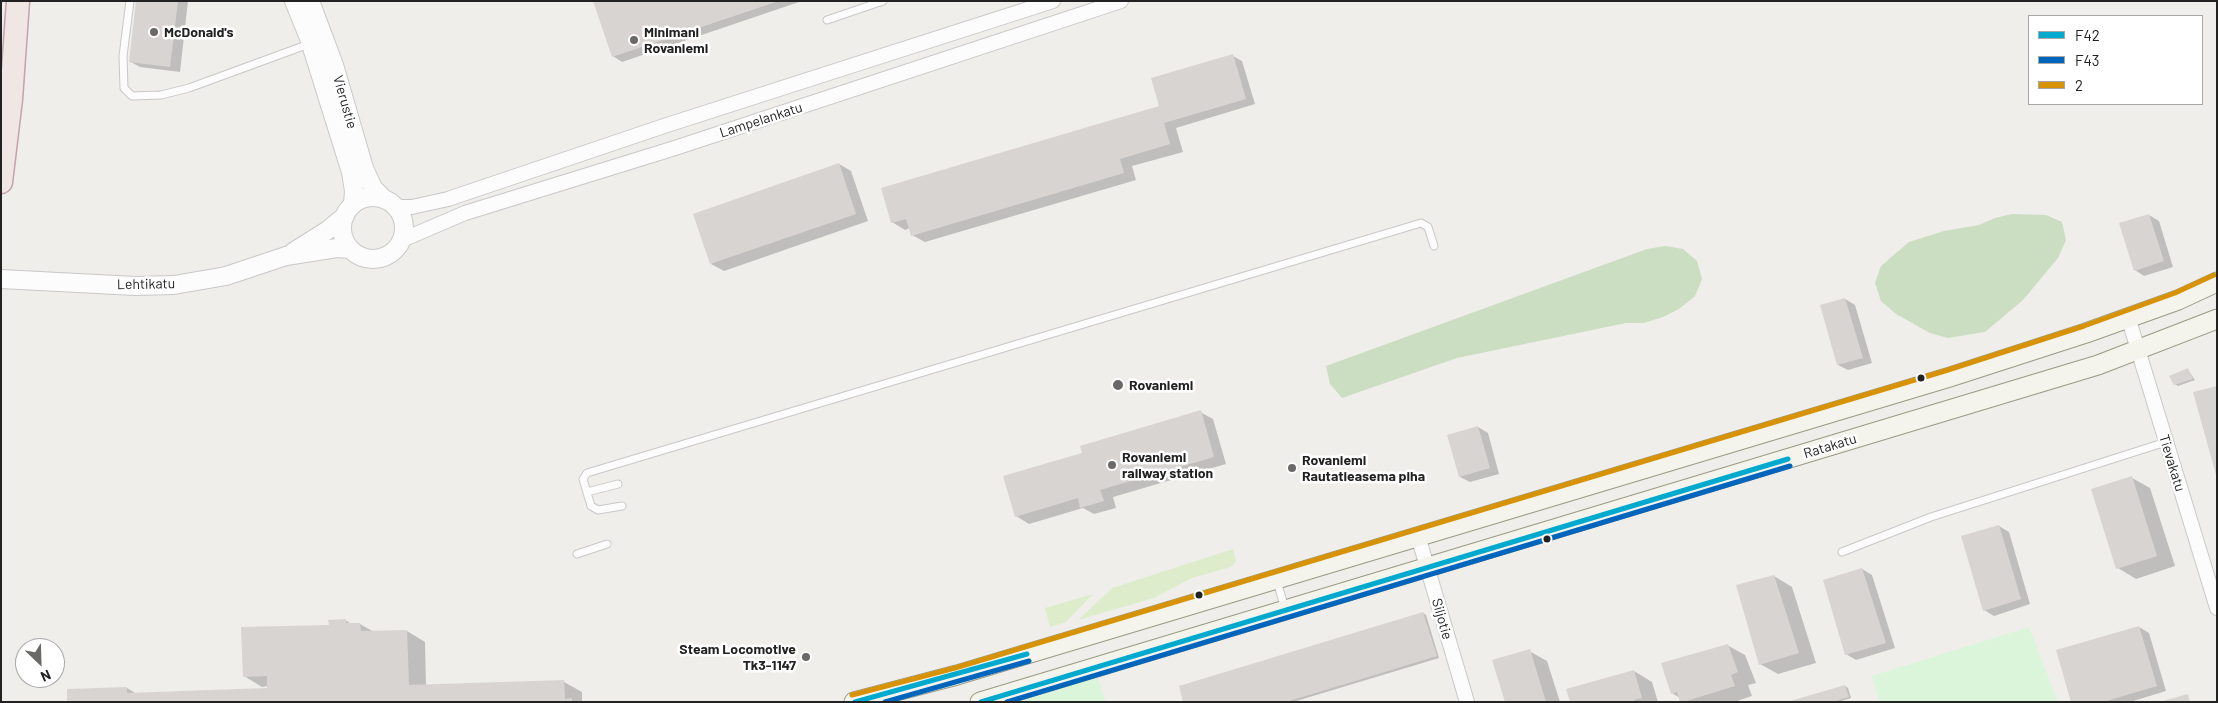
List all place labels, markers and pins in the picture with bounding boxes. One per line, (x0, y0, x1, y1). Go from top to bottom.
place label: McDonald's (164, 24, 233, 40)
place label: Minimani Rovaniemi (644, 24, 708, 56)
marker: McDonald's (148, 26, 160, 38)
marker: Minimani Rovaniemi (628, 34, 640, 46)
unlabelled marker (1916, 373, 1926, 383)
place label: Rovaniemi (1129, 377, 1193, 393)
marker: Rovaniemi (1111, 378, 1125, 392)
place label: Rovaniemi railway station (1122, 449, 1213, 482)
place label: Rovaniemi Rautatieasema piha (1302, 452, 1425, 484)
marker: Rovaniemi railway station (1106, 459, 1118, 471)
marker: Rovaniemi Rautatieasema piha (1286, 462, 1298, 474)
unlabelled marker (1542, 534, 1552, 544)
unlabelled marker (1194, 590, 1204, 600)
place label: Steam Locomotive Tk3-1147 (679, 641, 796, 674)
marker: Steam Locomotive Tk3-1147 (800, 651, 812, 663)

